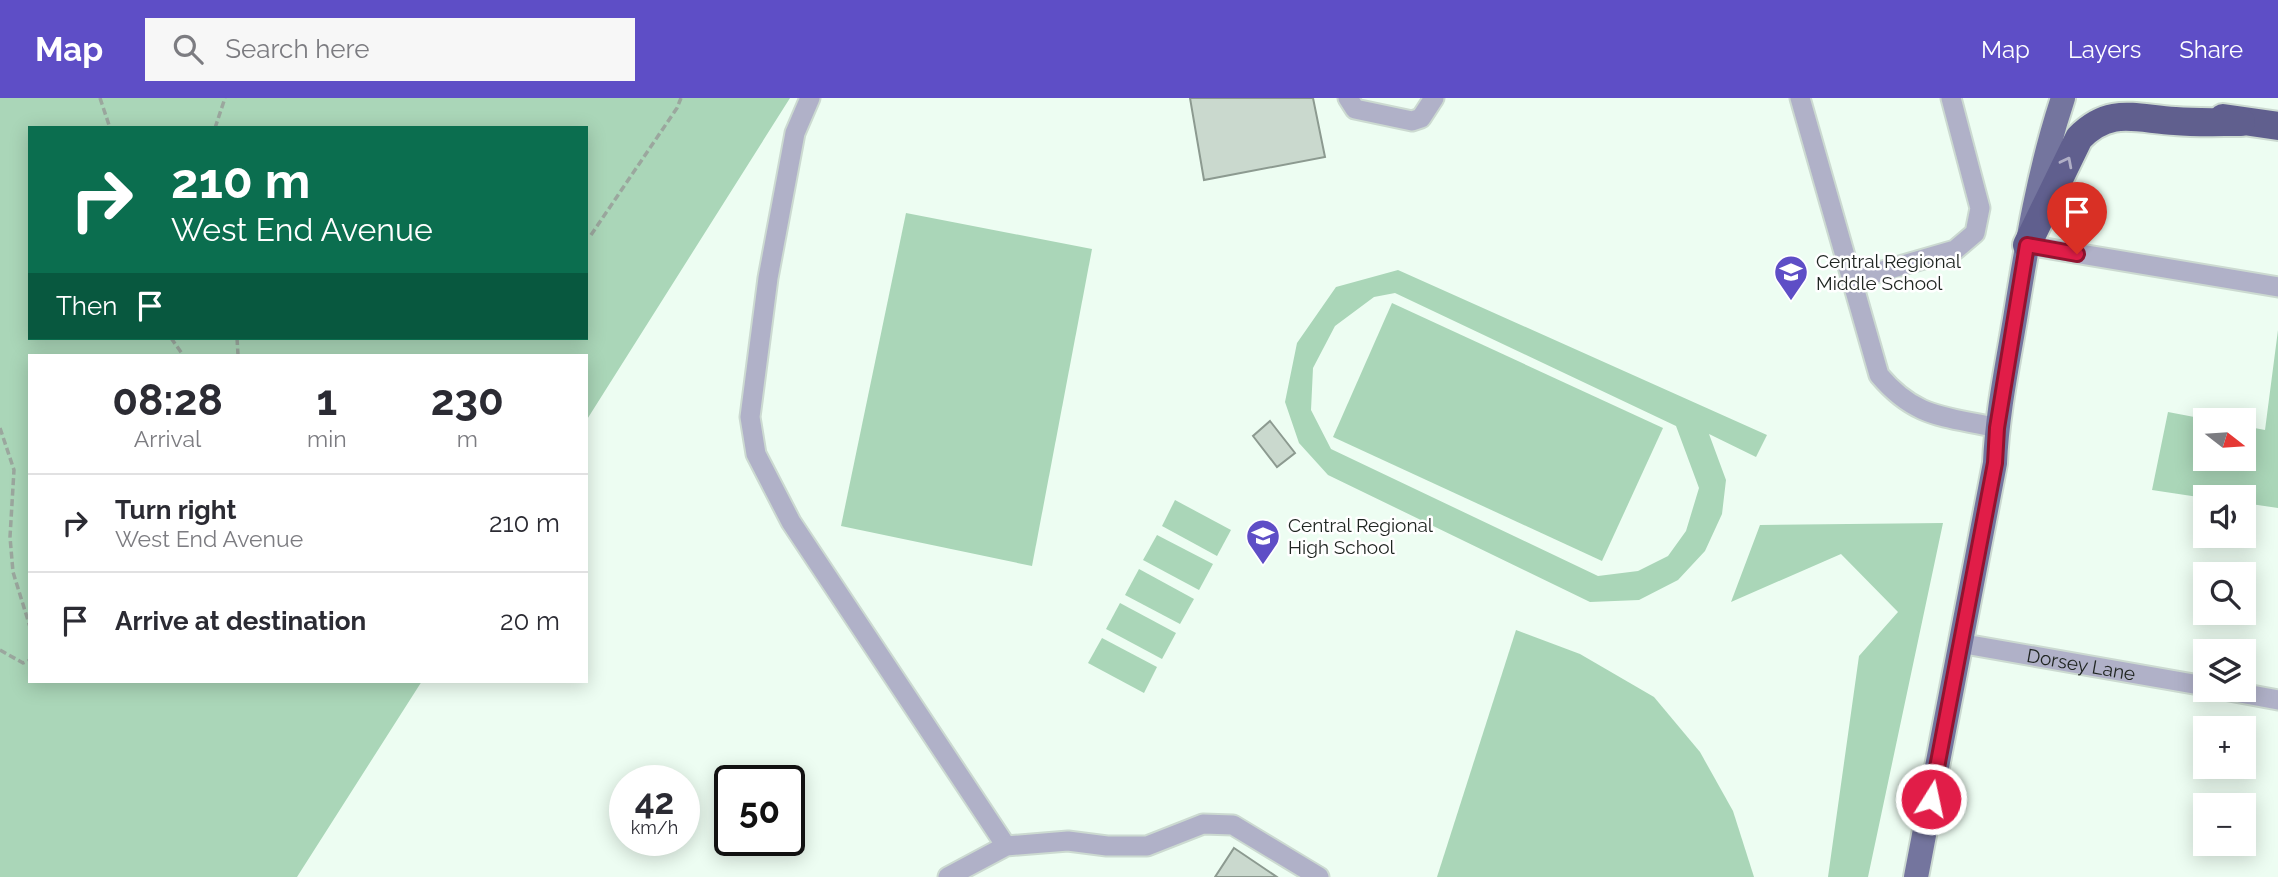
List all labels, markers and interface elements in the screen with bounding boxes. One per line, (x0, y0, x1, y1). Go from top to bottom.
search box (145, 18, 635, 81)
text: Map (35, 30, 103, 69)
icon: search (169, 30, 207, 68)
text: Search here (225, 34, 370, 64)
text: Map (1981, 35, 2030, 64)
text: Layers (2068, 35, 2141, 64)
text: Share (2179, 35, 2243, 64)
text: 210 m (171, 152, 310, 209)
icon: right (56, 154, 147, 245)
one-way arrow (2059, 157, 2073, 169)
pin (2047, 182, 2107, 254)
icon: arrive (2058, 193, 2096, 231)
text: West End Avenue (171, 211, 433, 248)
place label: Central Regional Middle School (1816, 250, 1962, 294)
school or university icon: Central Regional Middle School (1772, 253, 1810, 302)
icon: arrive (131, 287, 169, 325)
text: Then (56, 291, 117, 321)
text: 08:28 (112, 376, 223, 425)
text: 1 (316, 376, 337, 425)
text: 230 (431, 376, 504, 425)
north arrow (2193, 408, 2256, 471)
map controls (2193, 408, 2256, 856)
text: Arrival (134, 425, 201, 452)
text: min (307, 425, 347, 452)
text: m (457, 425, 478, 452)
button: sound (2193, 485, 2256, 548)
text: Turn right (115, 495, 236, 525)
icon: right (56, 504, 94, 542)
text: 210 m (489, 508, 560, 538)
place label: Central Regional High School (1288, 514, 1434, 558)
school or university icon: Central Regional High School (1244, 517, 1282, 566)
text: West End Avenue (115, 525, 303, 552)
button: search (2193, 562, 2256, 625)
icon: arrive (56, 602, 94, 640)
text: Arrive at destination (115, 606, 366, 636)
text: 20 m (500, 606, 560, 636)
button: layers (2193, 639, 2256, 702)
street label: Dorsey Lane (2025, 644, 2137, 685)
button: + (2193, 716, 2256, 779)
position arrow (1894, 762, 1968, 836)
speed limit sign: 50 (714, 765, 805, 856)
text: 42 (635, 781, 674, 822)
button: − (2193, 793, 2256, 856)
text: km/h (631, 817, 678, 838)

